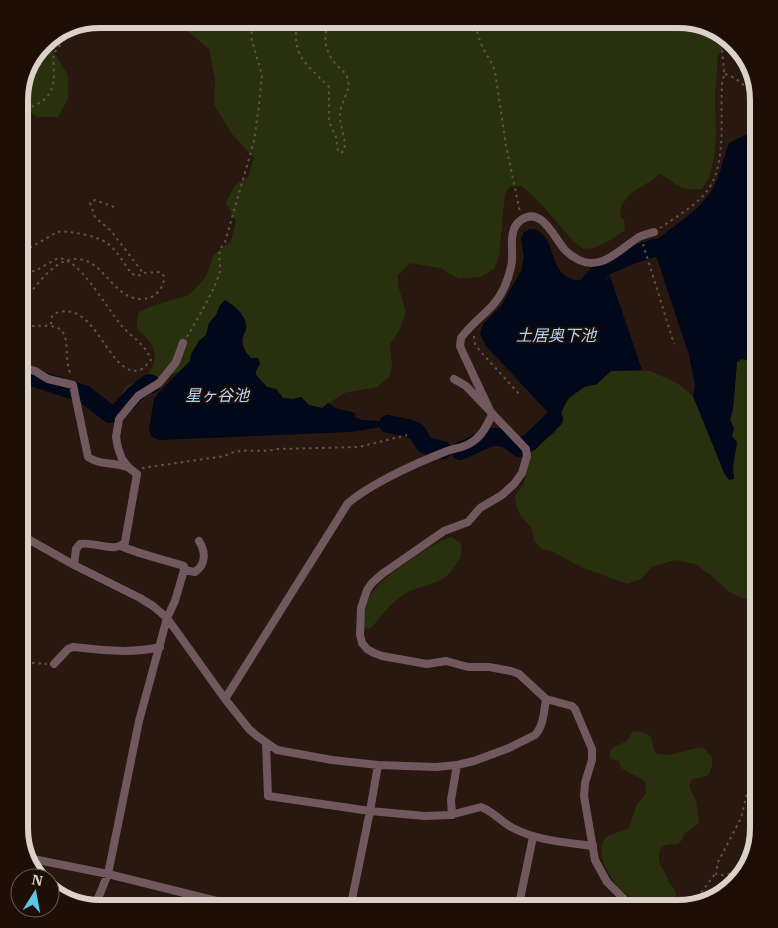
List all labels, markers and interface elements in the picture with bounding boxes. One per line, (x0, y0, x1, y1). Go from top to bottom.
water label: 土居奥下池 (516, 325, 598, 345)
water label: 星ヶ谷池 (185, 385, 251, 405)
north arrow (10, 868, 60, 918)
text: N (30, 870, 45, 890)

